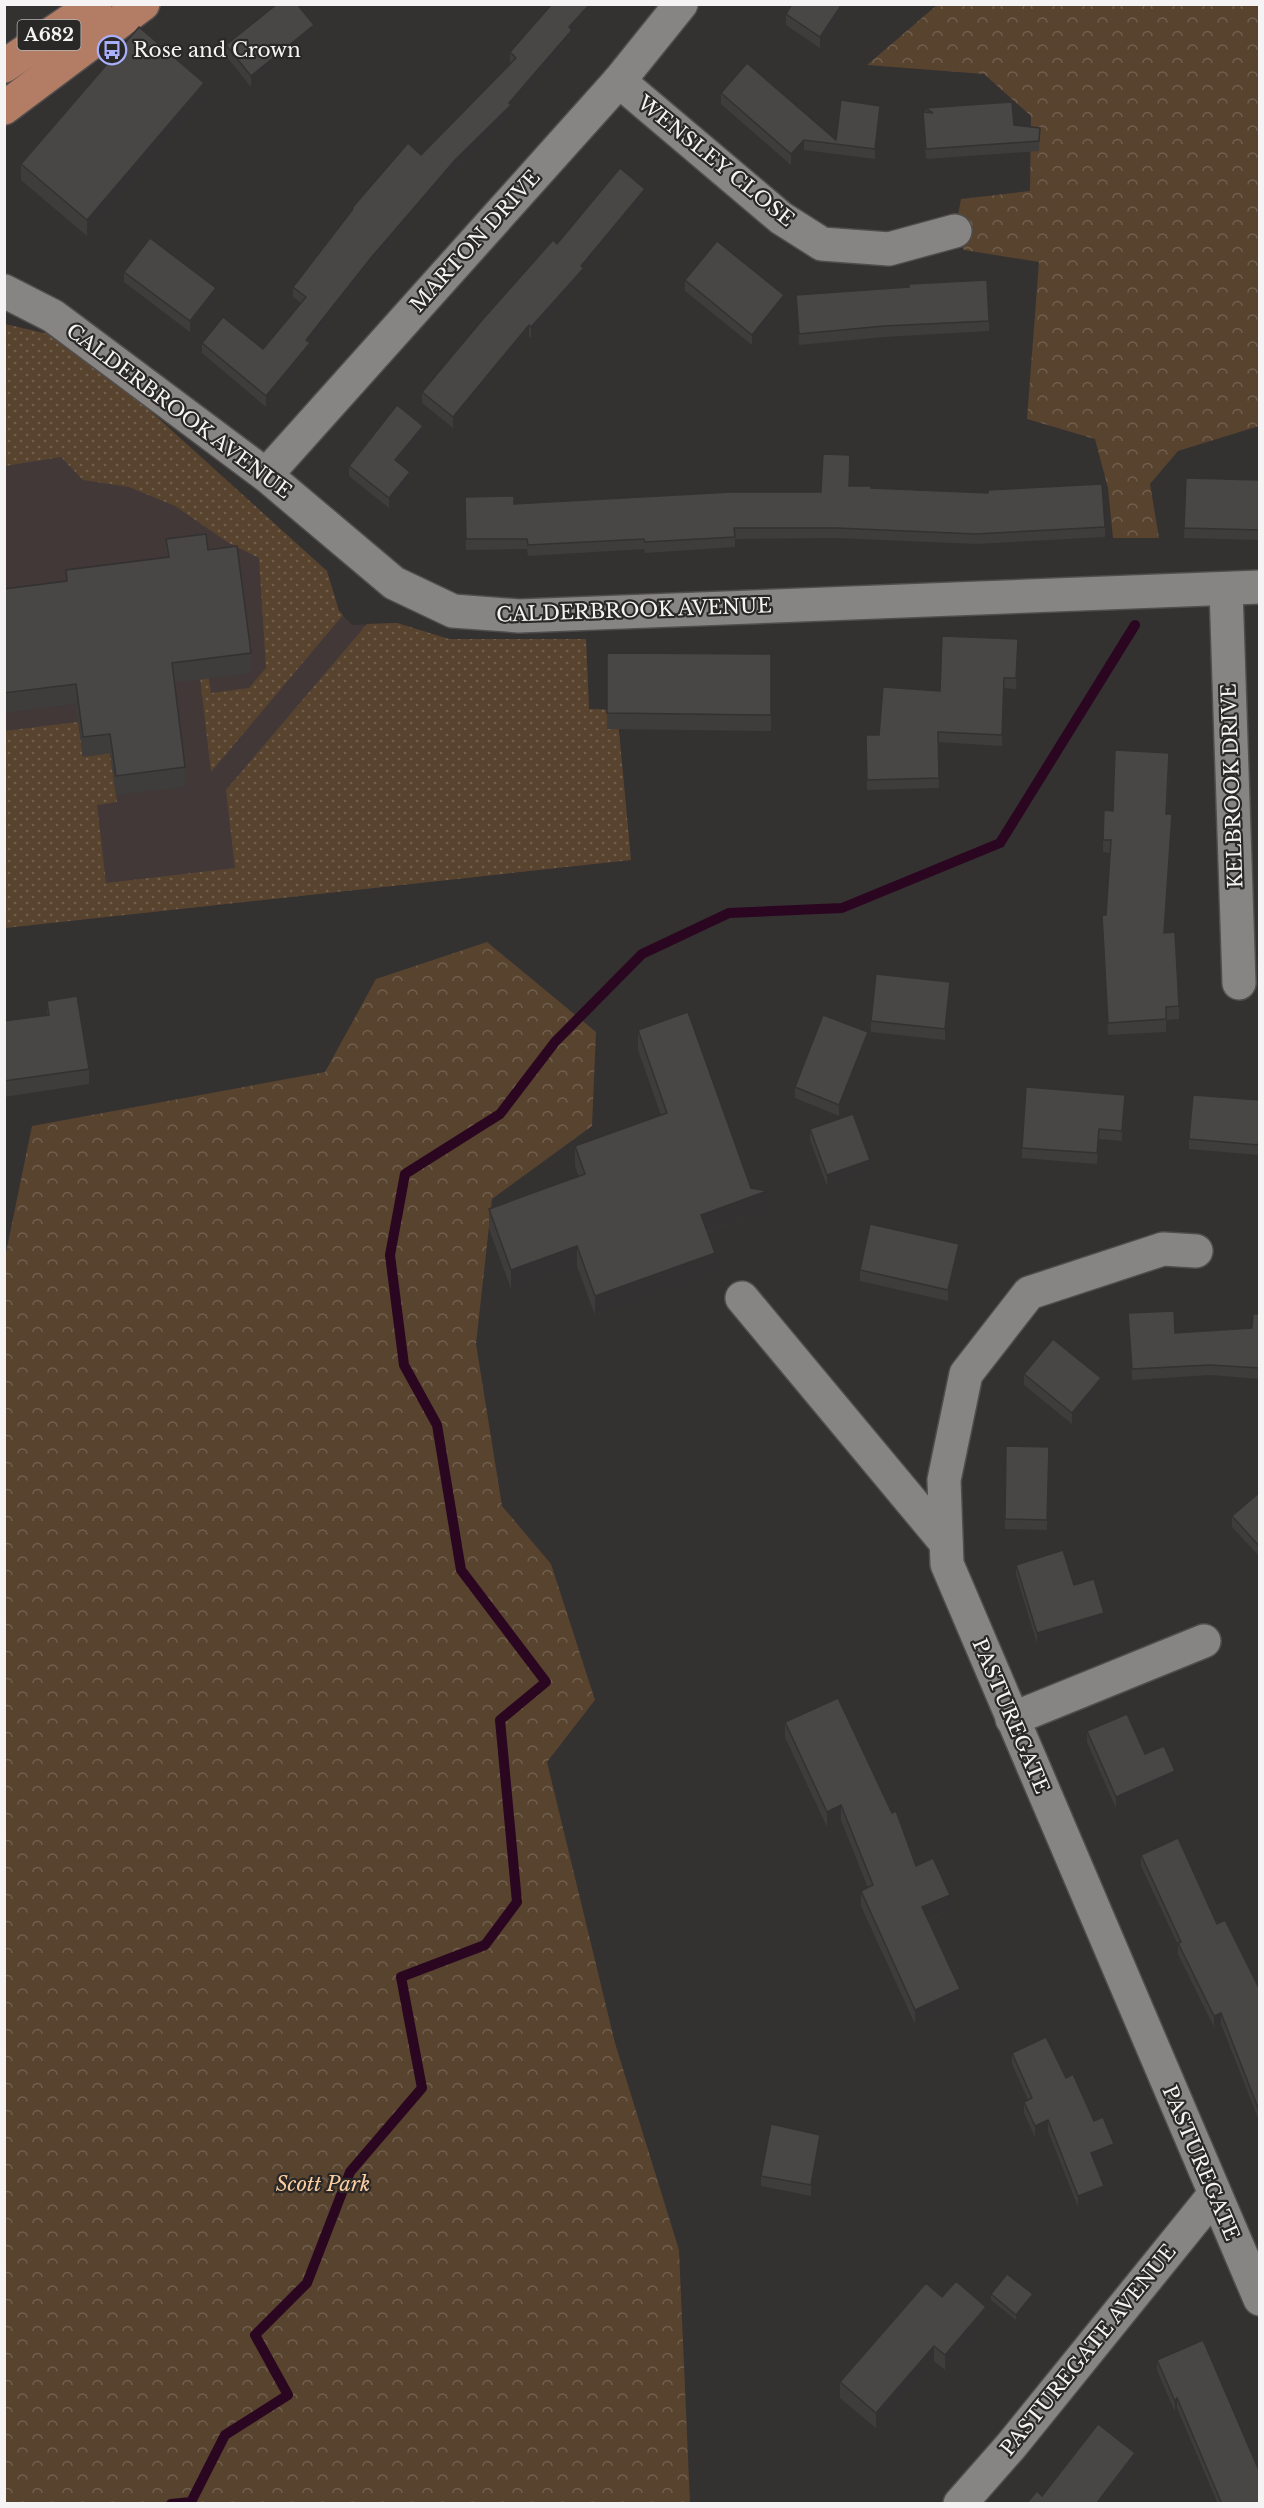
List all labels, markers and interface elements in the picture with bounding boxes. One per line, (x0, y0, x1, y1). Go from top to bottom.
road number: A682 (17, 20, 80, 50)
bus stop icon: Rose and Crown (96, 34, 128, 66)
place label: Rose and Crown (133, 38, 301, 62)
street label: WENSLEY CLOSE (632, 90, 799, 231)
street label: MARTON DRIVE (405, 165, 545, 317)
street label: CALDERBROOK AVENUE (62, 318, 296, 504)
street label: CALDERBROOK AVENUE (496, 593, 772, 627)
street label: KELBROOK DRIVE (1216, 683, 1248, 889)
street label: PASTUREGATE (968, 1635, 1054, 1797)
street label: PASTUREGATE (1158, 2082, 1244, 2244)
park label: Scott Park (276, 2172, 370, 2196)
street label: PASTUREGATE AVENUE (995, 2240, 1181, 2460)

